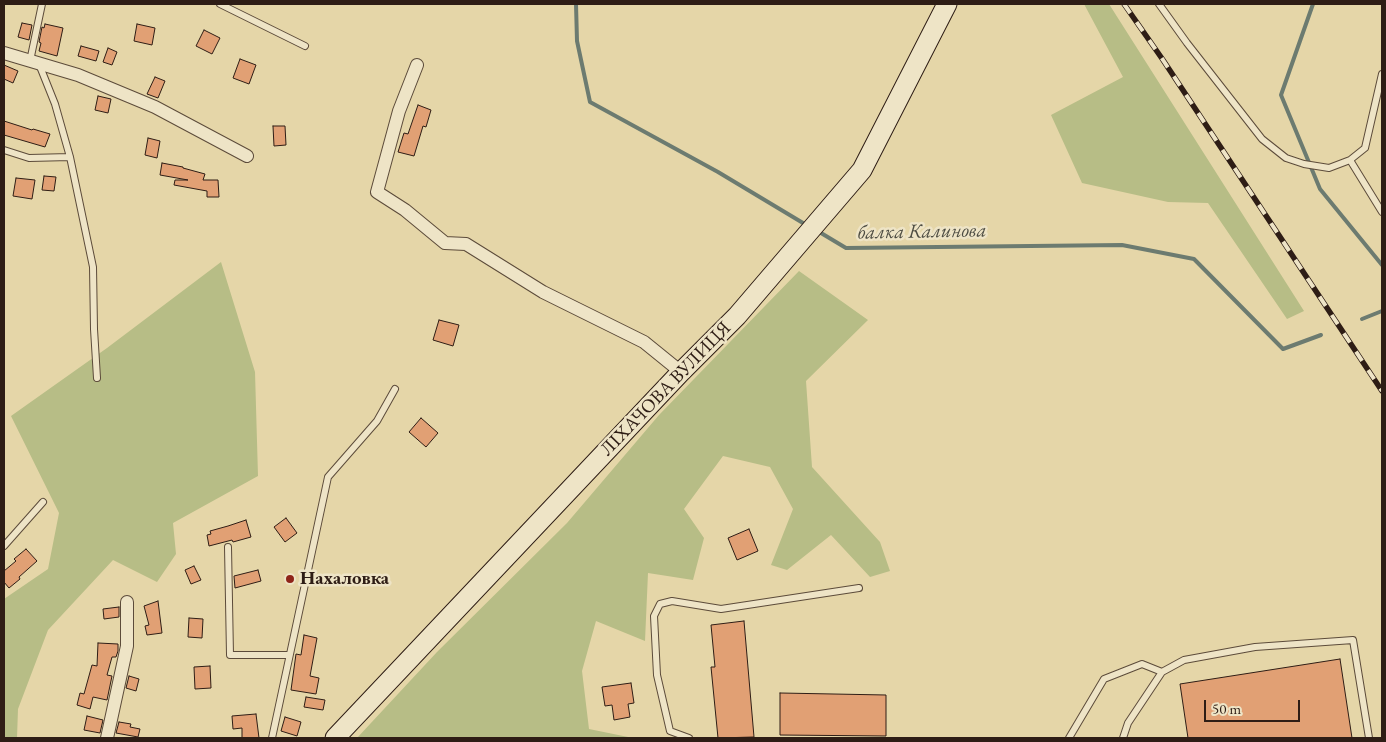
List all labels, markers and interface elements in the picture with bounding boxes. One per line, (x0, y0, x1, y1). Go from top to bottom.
water label: балка Калинова (857, 219, 987, 245)
street label: ЛІХАЧОВА ВУЛИЦЯ (596, 317, 736, 461)
place label: Нахаловка (300, 568, 389, 590)
marker: Нахаловка (284, 573, 296, 585)
scale bar (1206, 690, 1302, 722)
text: 50 m (1212, 699, 1241, 718)

